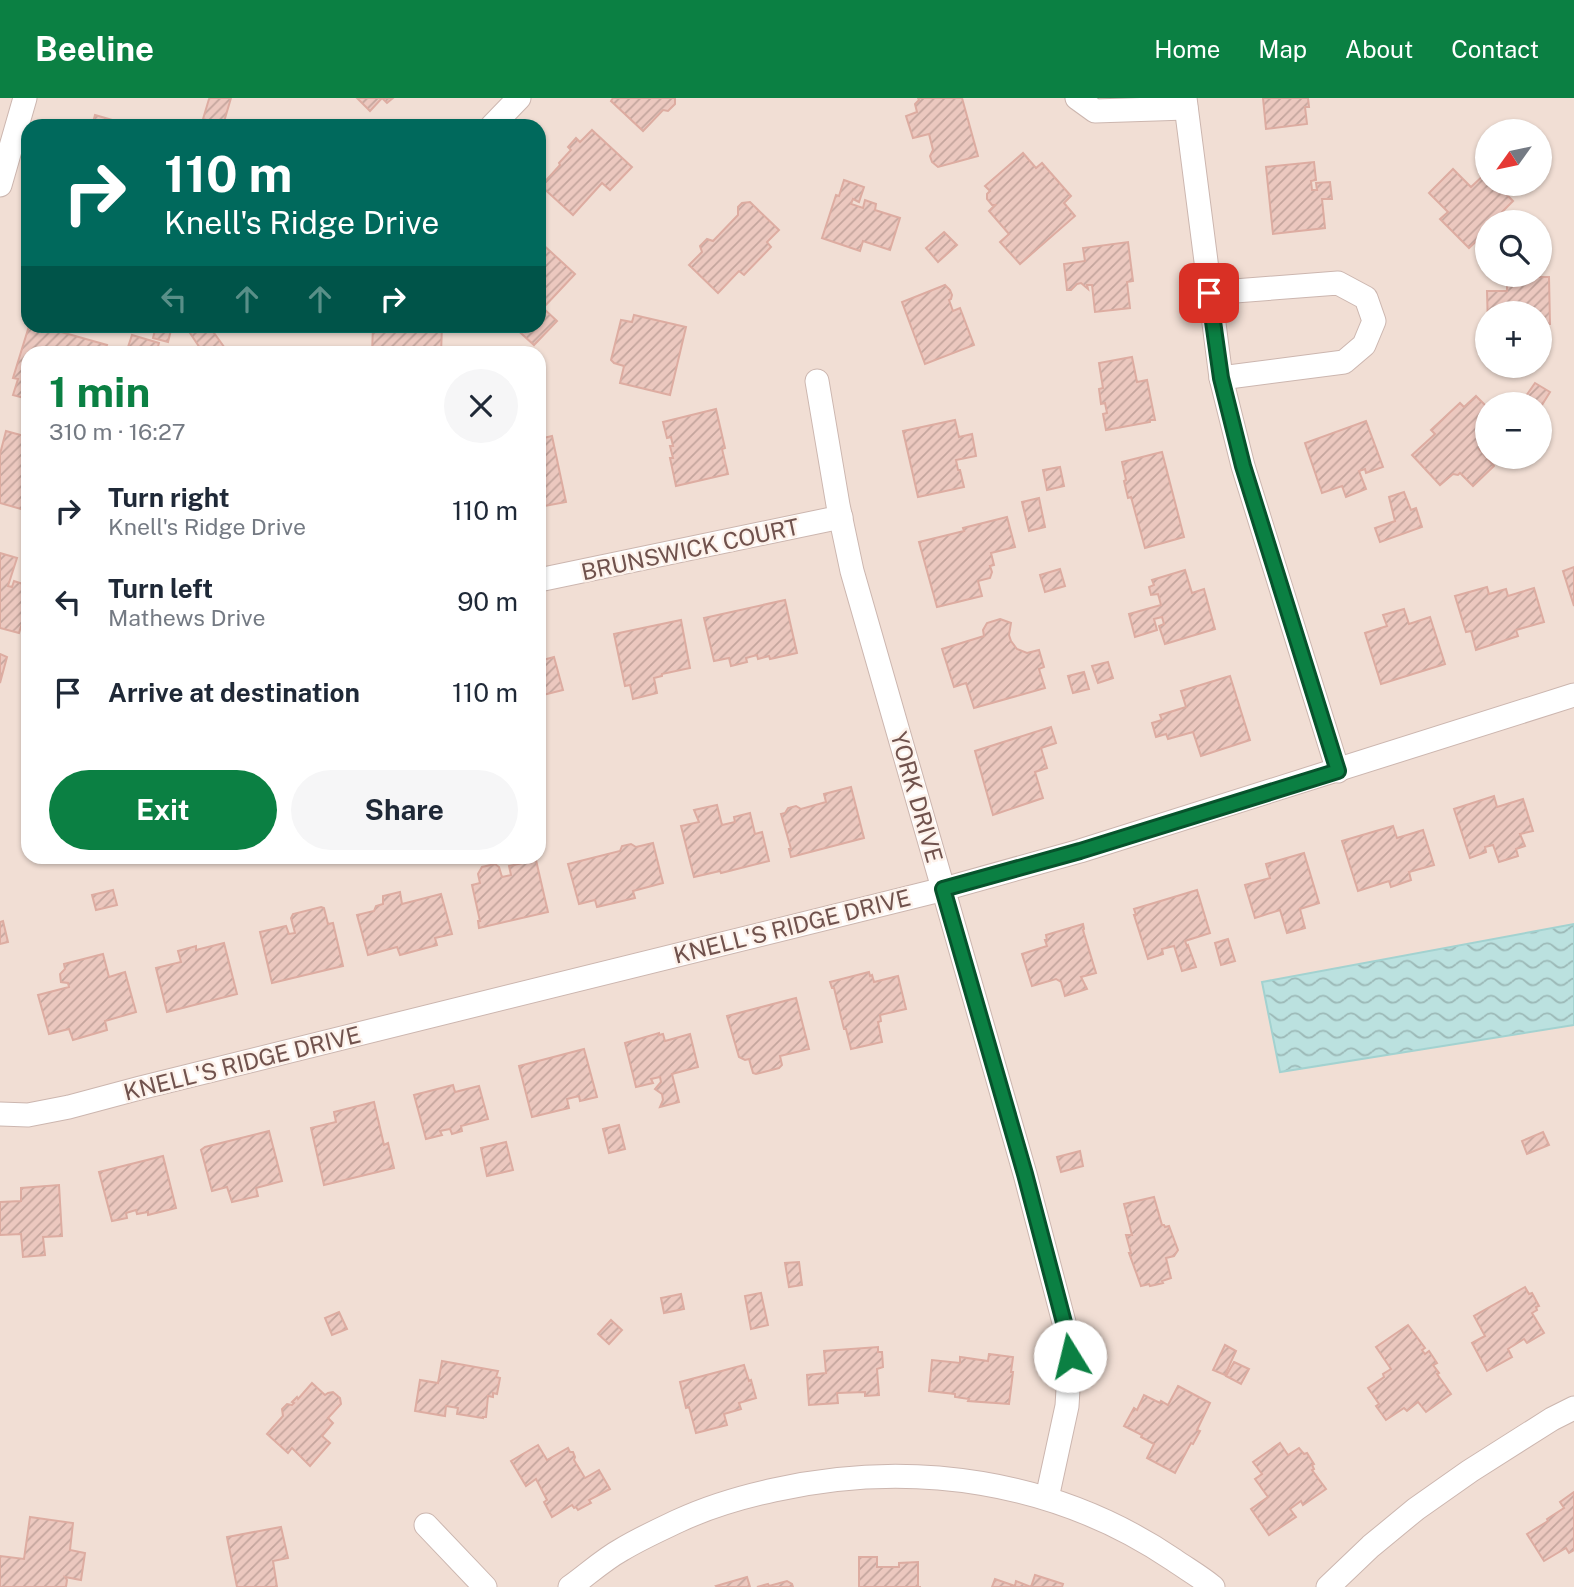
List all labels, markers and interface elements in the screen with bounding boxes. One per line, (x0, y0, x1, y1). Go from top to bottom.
text: Beeline (35, 30, 154, 68)
text: Home (1154, 35, 1220, 63)
text: Map (1258, 35, 1307, 63)
text: About (1345, 35, 1413, 63)
text: Contact (1451, 35, 1539, 63)
north arrow (1475, 119, 1552, 196)
map controls (1475, 119, 1552, 469)
text: 110 m (164, 145, 292, 203)
icon: right (49, 147, 140, 238)
text: Knell's Ridge Drive (164, 204, 439, 241)
button: search (1475, 210, 1552, 287)
pin (1179, 263, 1239, 323)
icon: arrive (1190, 274, 1228, 312)
icon: left (155, 280, 193, 318)
icon: ahead (228, 280, 266, 318)
icon: ahead (301, 280, 339, 318)
icon: right (374, 280, 412, 318)
button: + (1475, 301, 1552, 378)
text: 1 min (49, 367, 150, 416)
button: close (444, 369, 518, 443)
button: − (1475, 392, 1552, 469)
text: 310 m · 16:27 (49, 418, 186, 445)
text: Turn right (108, 482, 230, 513)
icon: right (49, 492, 87, 530)
text: 110 m (452, 495, 518, 526)
text: Knell's Ridge Drive (108, 513, 306, 540)
street label: BRUNSWICK COURT (579, 513, 802, 585)
text: Turn left (108, 573, 213, 604)
icon: left (49, 583, 87, 621)
text: 90 m (457, 586, 518, 617)
text: Mathews Drive (108, 604, 265, 631)
icon: arrive (49, 674, 87, 712)
text: Arrive at destination (108, 677, 360, 708)
text: 110 m (452, 677, 518, 708)
street label: YORK DRIVE (885, 728, 949, 866)
button: Exit (49, 770, 277, 850)
button: Share (291, 770, 518, 850)
street label: KNELL'S RIDGE DRIVE (671, 883, 913, 969)
street label: KNELL'S RIDGE DRIVE (121, 1020, 363, 1106)
position arrow (1033, 1319, 1107, 1393)

